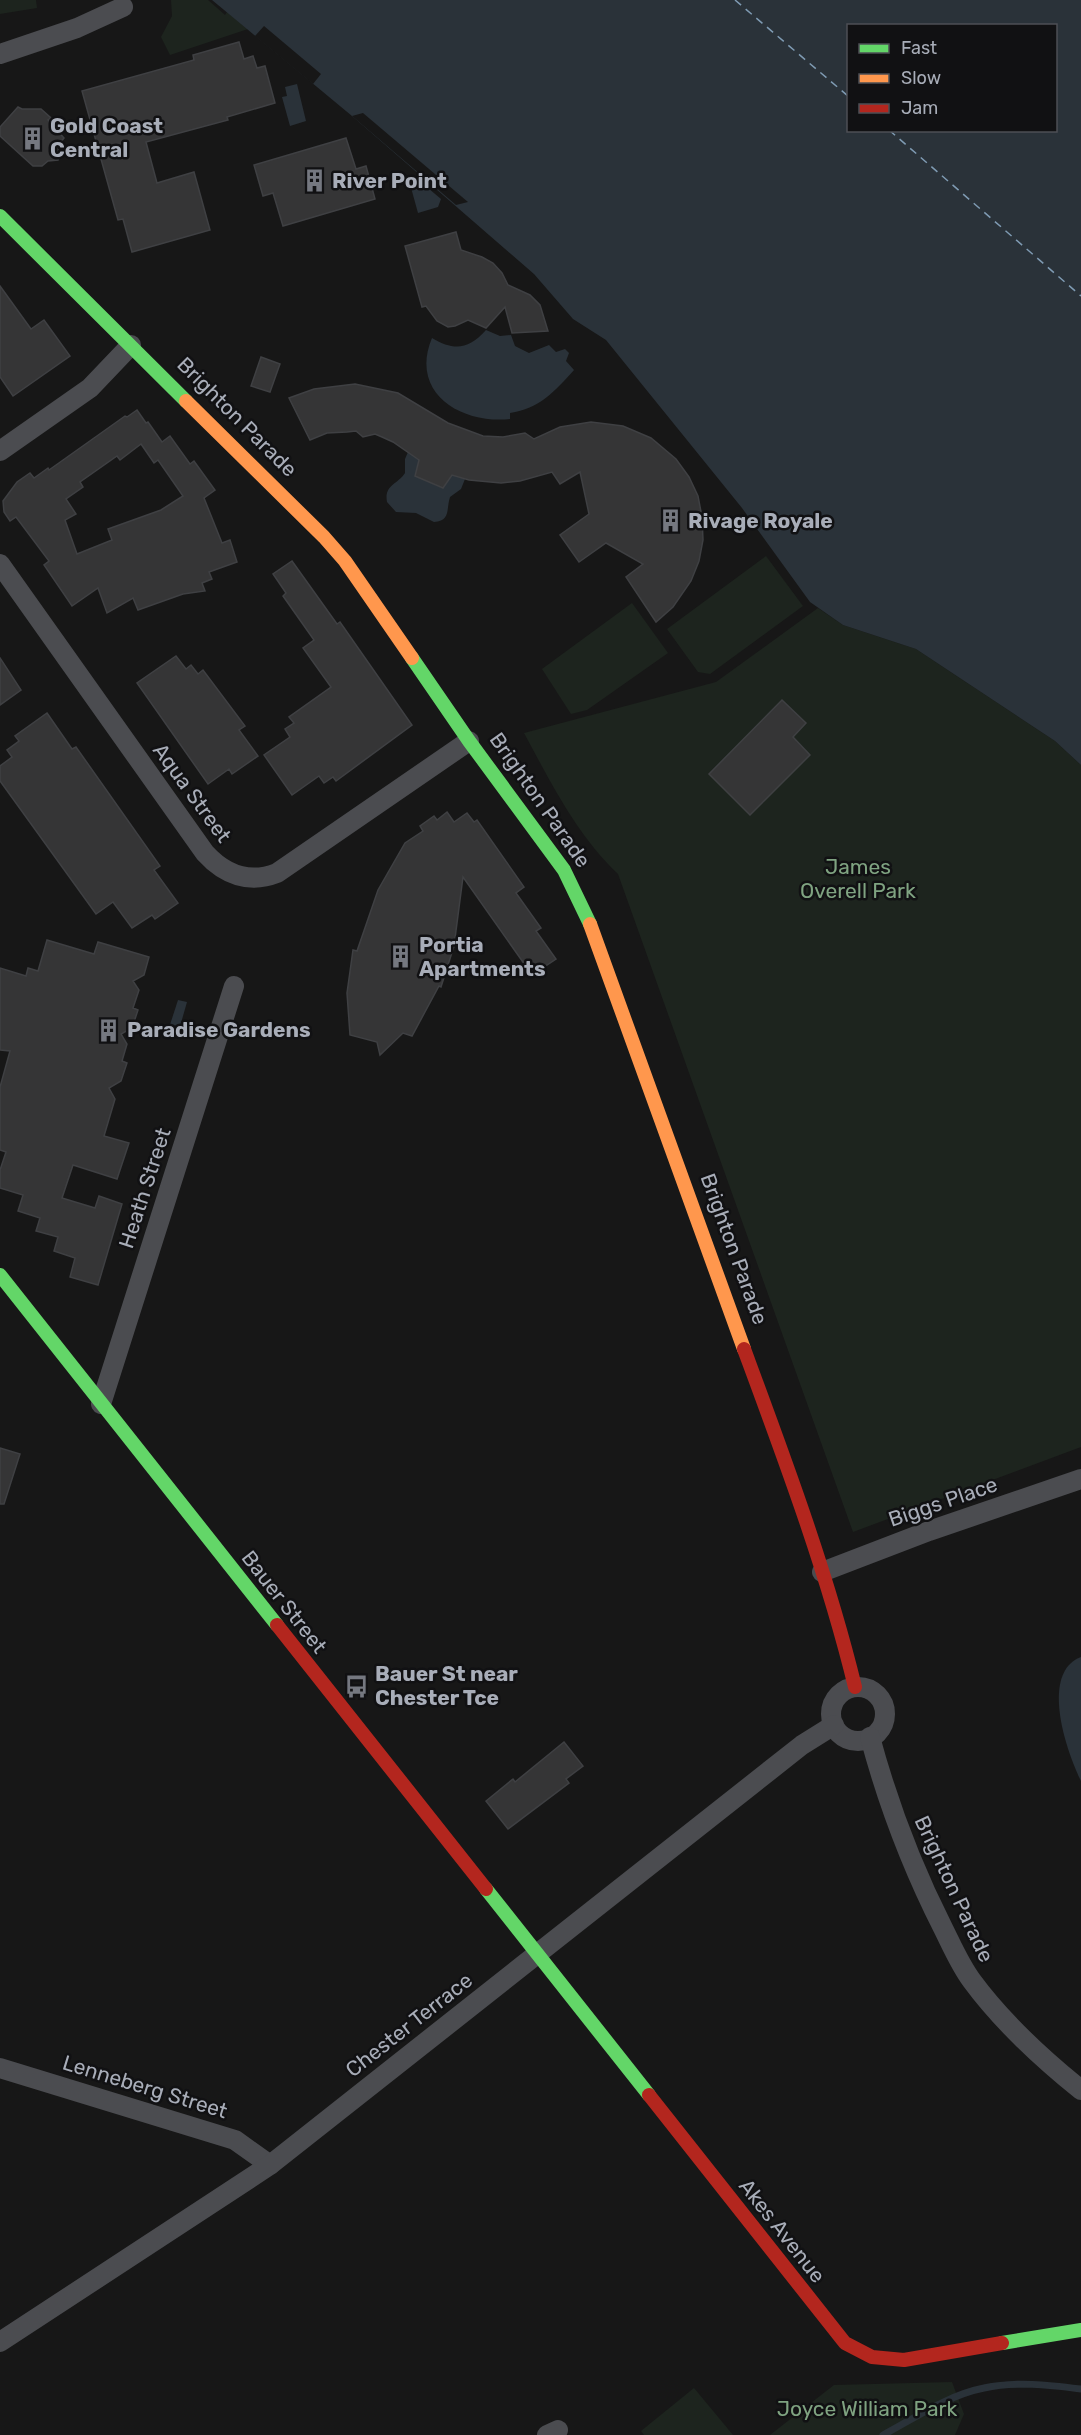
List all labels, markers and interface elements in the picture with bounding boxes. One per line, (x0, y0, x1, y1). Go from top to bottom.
legend (847, 24, 1057, 132)
text: Fast (901, 37, 937, 59)
text: Slow (901, 67, 941, 89)
text: Jam (901, 97, 938, 119)
place label: Gold Coast Central (50, 113, 163, 162)
building icon: Gold Coast Central (19, 125, 45, 151)
building icon: River Point (301, 168, 327, 194)
place label: River Point (332, 168, 447, 193)
street label: Brighton Parade (172, 352, 302, 482)
building icon: Rivage Royale (657, 508, 683, 534)
place label: Rivage Royale (688, 508, 833, 533)
street label: Brighton Parade (485, 727, 596, 872)
street label: Aqua Street (148, 738, 237, 847)
park label: James Overell Park (800, 854, 916, 903)
place label: Portia Apartments (419, 932, 546, 981)
building icon: Portia Apartments (388, 944, 414, 970)
building icon: Paradise Gardens (96, 1017, 122, 1043)
place label: Paradise Gardens (127, 1017, 311, 1042)
street label: Heath Street (113, 1124, 176, 1251)
street label: Brighton Parade (696, 1170, 773, 1328)
street label: Biggs Place (885, 1471, 1001, 1532)
street label: Bauer Street (237, 1545, 332, 1658)
place label: Bauer St near Chester Tce (375, 1661, 518, 1710)
bus stop icon: Bauer St near Chester Tce (344, 1673, 370, 1699)
street label: Brighton Parade (910, 1811, 999, 1966)
street label: Chester Terrace (340, 1967, 477, 2082)
street label: Lenneberg Street (60, 2050, 231, 2123)
street label: Akes Avenue (734, 2174, 831, 2288)
park label: Joyce William Park (777, 2396, 957, 2421)

